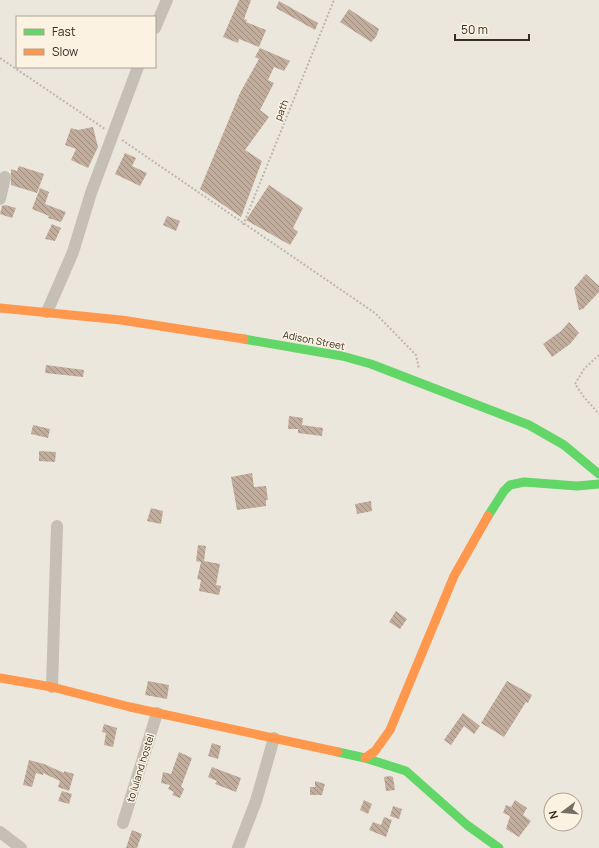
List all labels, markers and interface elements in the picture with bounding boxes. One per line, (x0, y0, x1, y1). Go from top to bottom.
legend (16, 16, 156, 68)
scale bar (455, 16, 529, 42)
text: 50 m (461, 21, 488, 38)
text: Fast (52, 23, 76, 40)
text: Slow (52, 43, 78, 60)
street label: path (270, 97, 292, 123)
street label: Adison Street (282, 327, 346, 353)
street label: to luland hostel (123, 732, 157, 804)
north arrow (543, 792, 583, 832)
text: N (545, 809, 561, 821)

